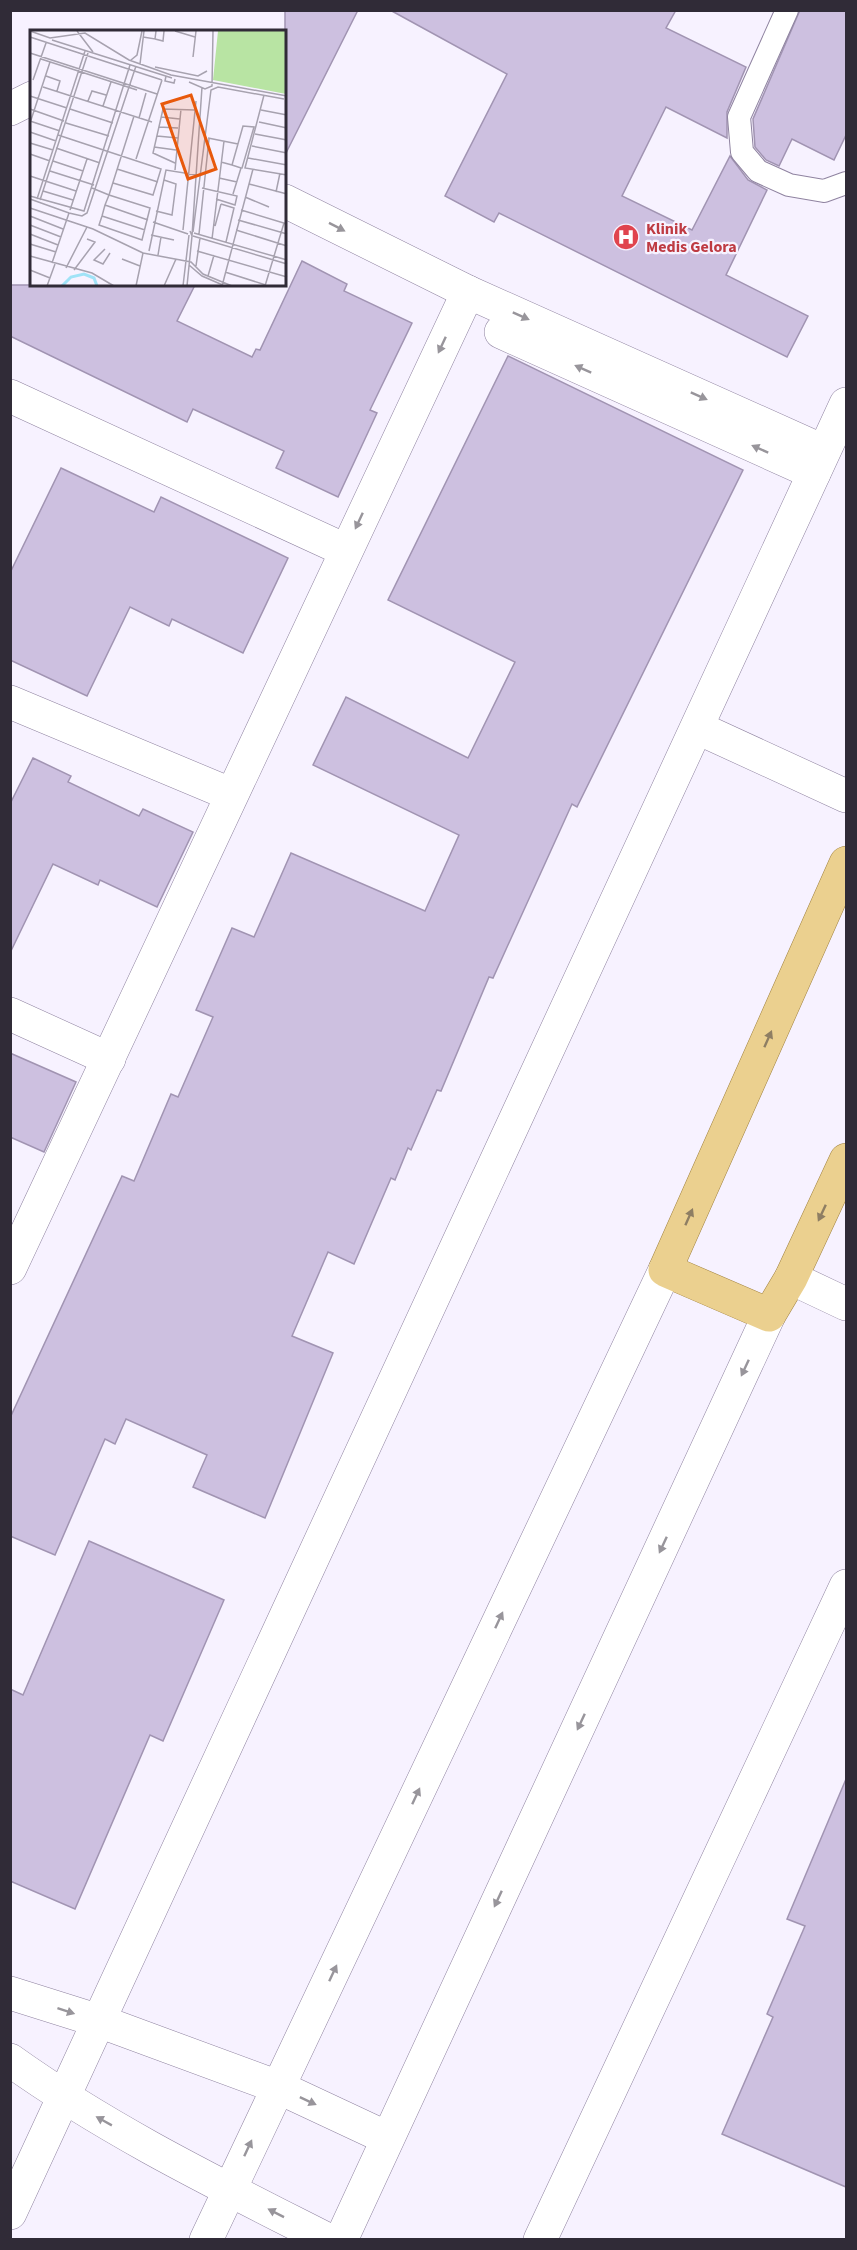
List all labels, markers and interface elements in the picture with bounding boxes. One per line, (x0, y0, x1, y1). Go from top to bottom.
inset map (30, 30, 286, 286)
place label: Klinik Medis Gelora (646, 218, 737, 258)
one-way arrow (329, 222, 346, 231)
hospital icon: Klinik Medis Gelora (611, 222, 641, 252)
one-way arrow (513, 311, 531, 321)
one-way arrow (438, 336, 447, 353)
one-way arrow (573, 364, 591, 374)
one-way arrow (691, 391, 708, 400)
one-way arrow (752, 445, 769, 454)
one-way arrow (354, 512, 363, 529)
one-way arrow (764, 1030, 773, 1047)
one-way arrow (817, 1204, 826, 1221)
one-way arrow (684, 1207, 694, 1225)
one-way arrow (740, 1360, 749, 1377)
one-way arrow (658, 1537, 667, 1554)
one-way arrow (495, 1612, 504, 1629)
one-way arrow (576, 1714, 585, 1731)
one-way arrow (411, 1788, 420, 1805)
one-way arrow (494, 1891, 503, 1908)
one-way arrow (328, 1964, 337, 1981)
one-way arrow (57, 2007, 75, 2016)
one-way arrow (299, 2096, 316, 2105)
one-way arrow (96, 2115, 112, 2126)
one-way arrow (244, 2140, 253, 2157)
one-way arrow (267, 2208, 284, 2218)

